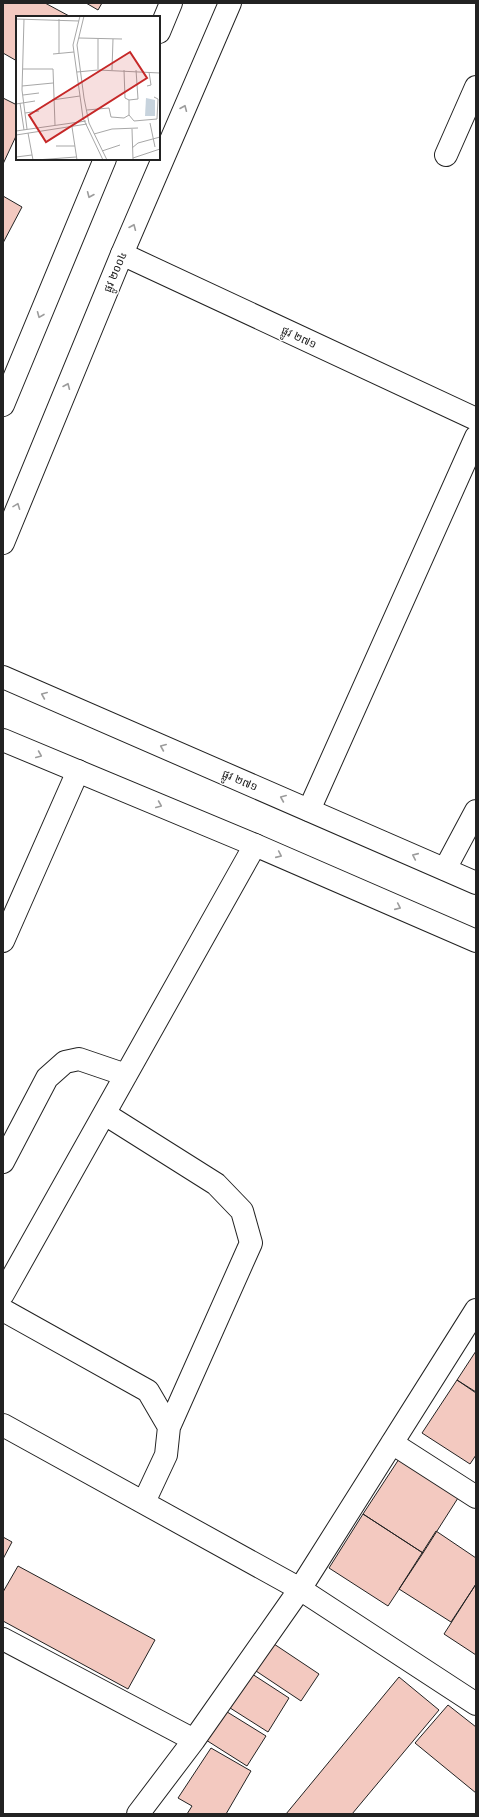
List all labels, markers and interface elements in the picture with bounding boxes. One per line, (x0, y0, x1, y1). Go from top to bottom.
inset map (16, 16, 160, 160)
one-way arrow (179, 104, 187, 112)
one-way arrow (87, 190, 95, 198)
one-way arrow (129, 224, 137, 231)
street label: ផ្លូវ ២០០៤ (99, 249, 133, 296)
one-way arrow (37, 311, 45, 318)
street label: ផ្លូវ ២៧១ (278, 322, 319, 354)
one-way arrow (62, 383, 70, 391)
one-way arrow (13, 503, 21, 510)
one-way arrow (41, 692, 48, 700)
one-way arrow (160, 744, 168, 752)
one-way arrow (35, 750, 42, 758)
street label: ផ្លូវ ២៧១ (219, 765, 260, 797)
one-way arrow (279, 795, 286, 803)
one-way arrow (155, 800, 162, 808)
one-way arrow (274, 850, 282, 858)
one-way arrow (411, 853, 419, 861)
one-way arrow (393, 902, 401, 910)

